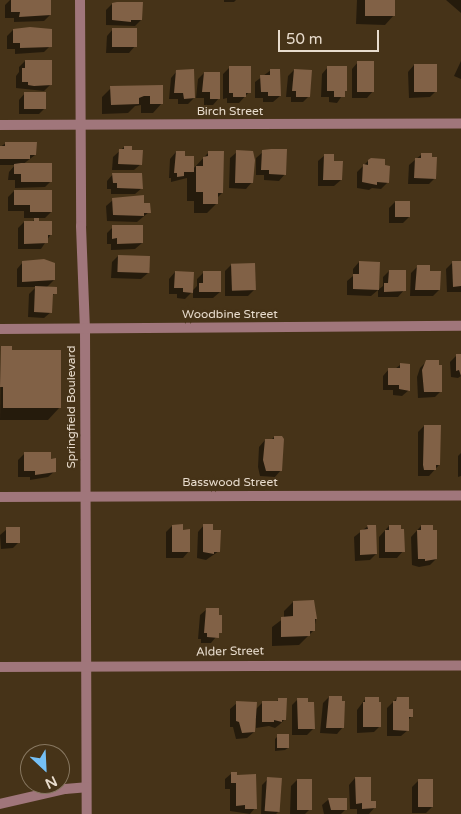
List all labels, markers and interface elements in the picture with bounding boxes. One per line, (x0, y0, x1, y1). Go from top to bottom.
scale bar (281, 20, 382, 52)
text: 50 m (286, 30, 323, 48)
street label: Birch Street (197, 105, 263, 119)
street label: Woodbine Street (182, 308, 278, 322)
street label: Springfield Boulevard (65, 345, 79, 469)
street label: Basswood Street (182, 476, 278, 490)
street label: Alder Street (196, 644, 264, 660)
north arrow (20, 744, 70, 794)
text: N (42, 772, 60, 792)

